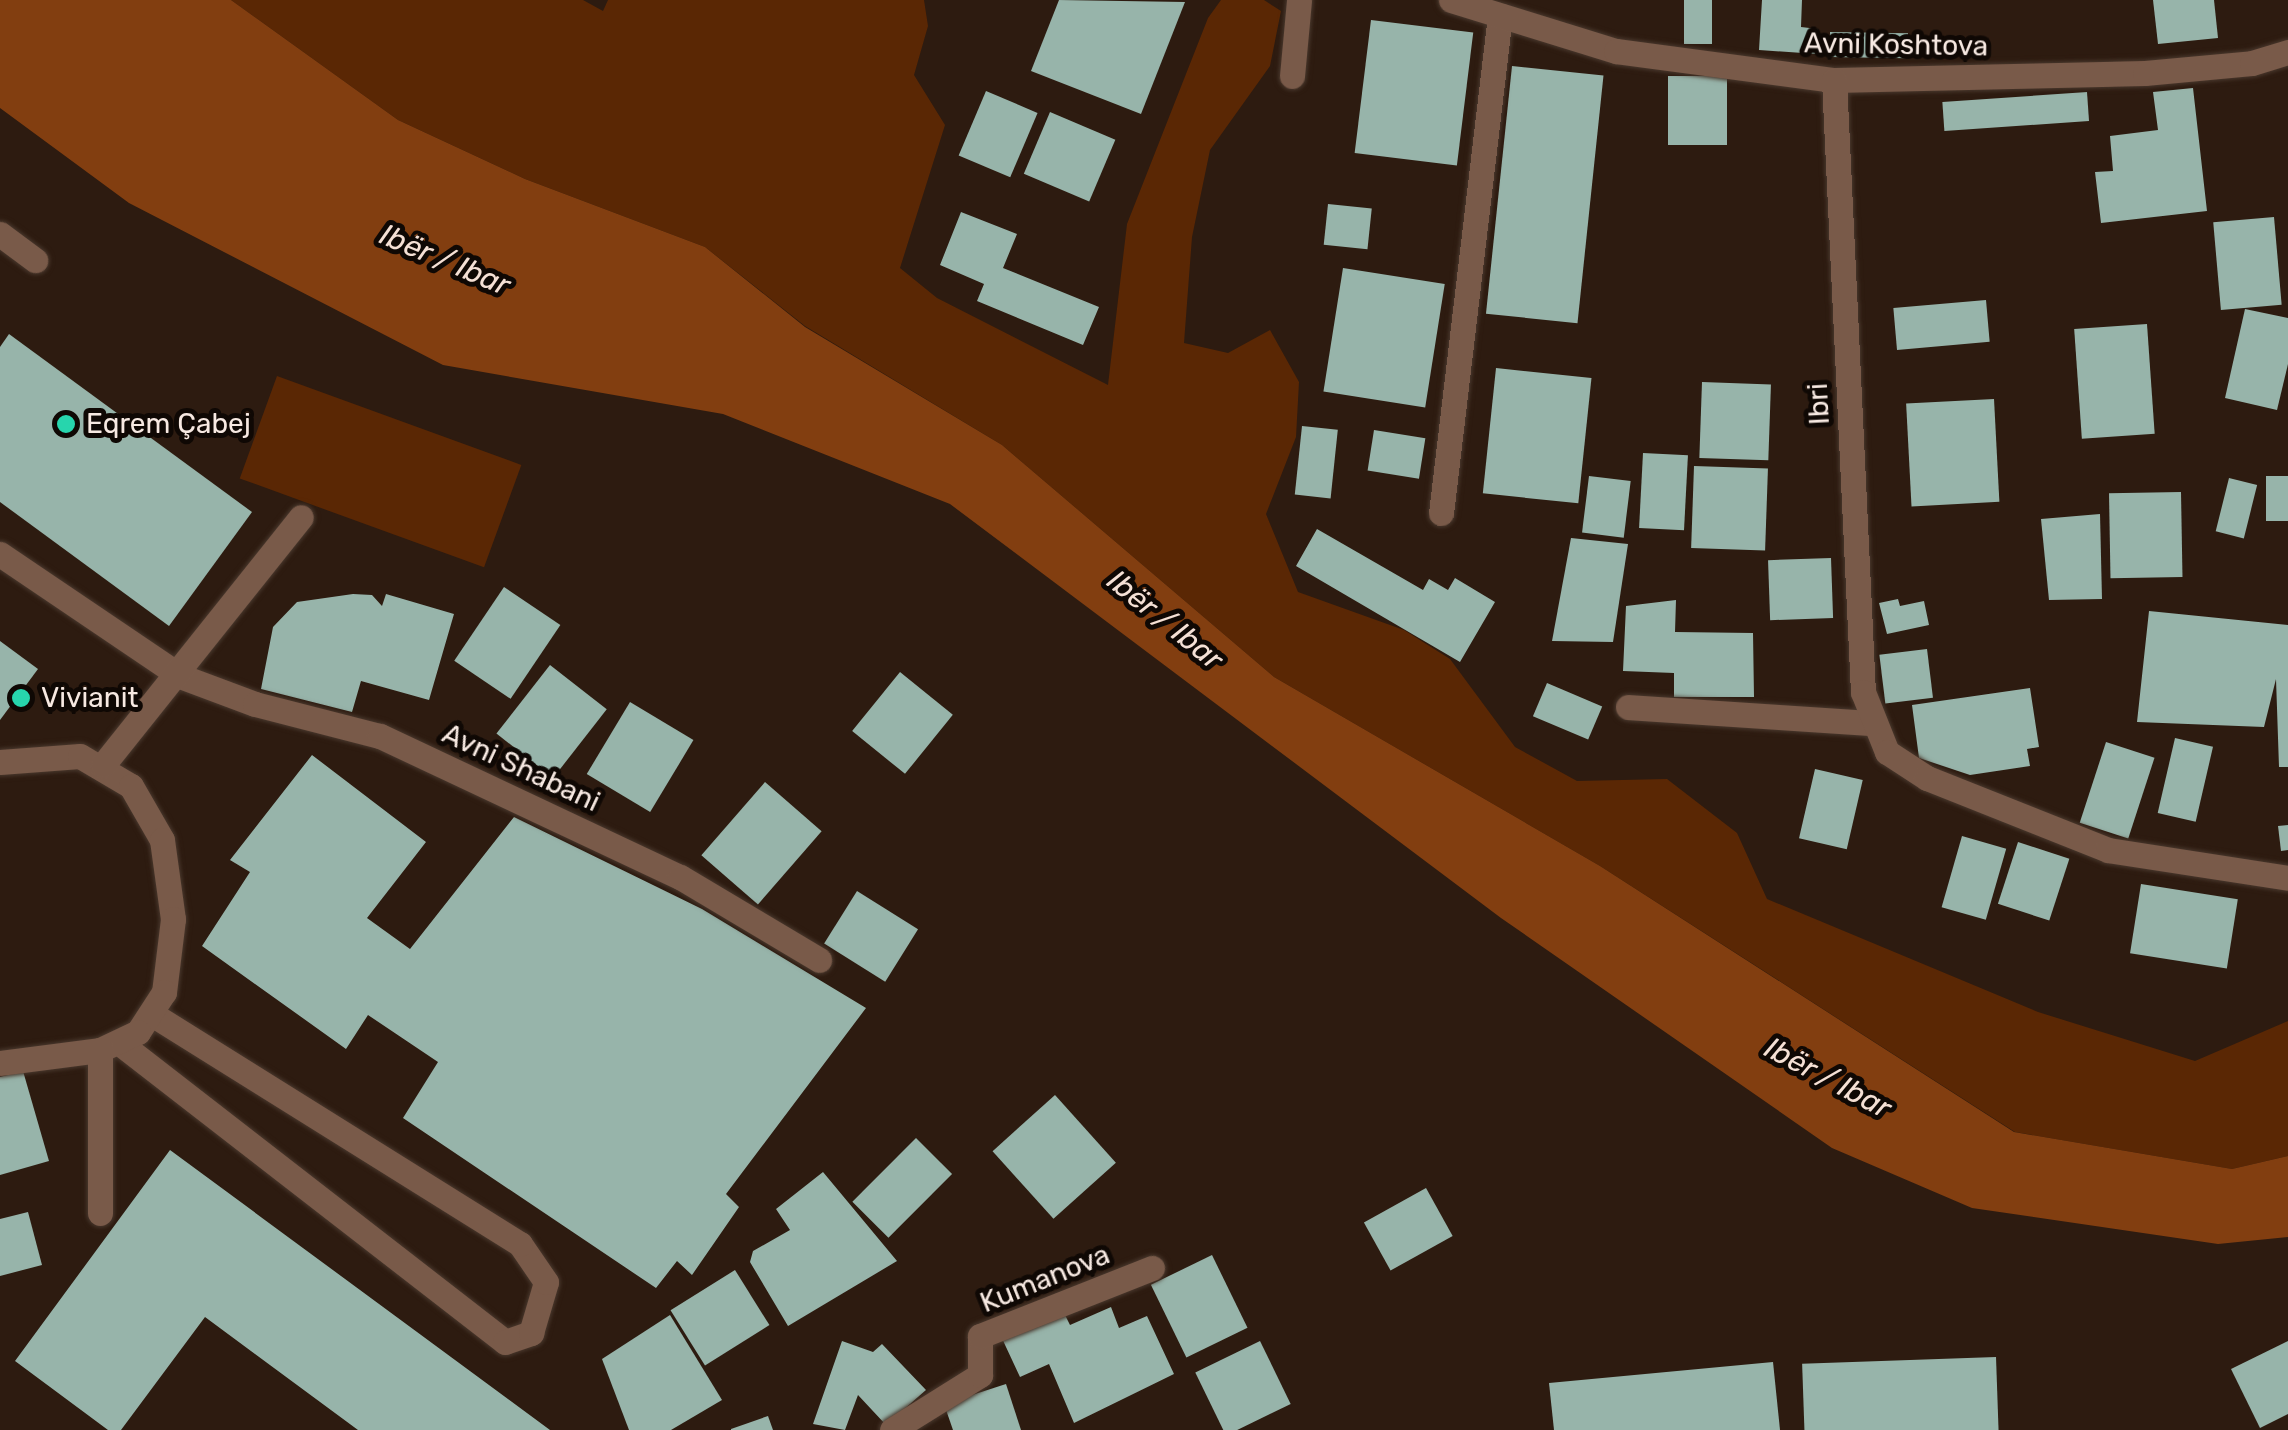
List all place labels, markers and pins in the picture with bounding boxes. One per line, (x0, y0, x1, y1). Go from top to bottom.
place label: Eqrem Çabej (86, 407, 251, 441)
marker: Eqrem Çabej (55, 413, 77, 435)
place label: Vivianit (41, 681, 138, 715)
marker: Vivianit (10, 687, 32, 709)

